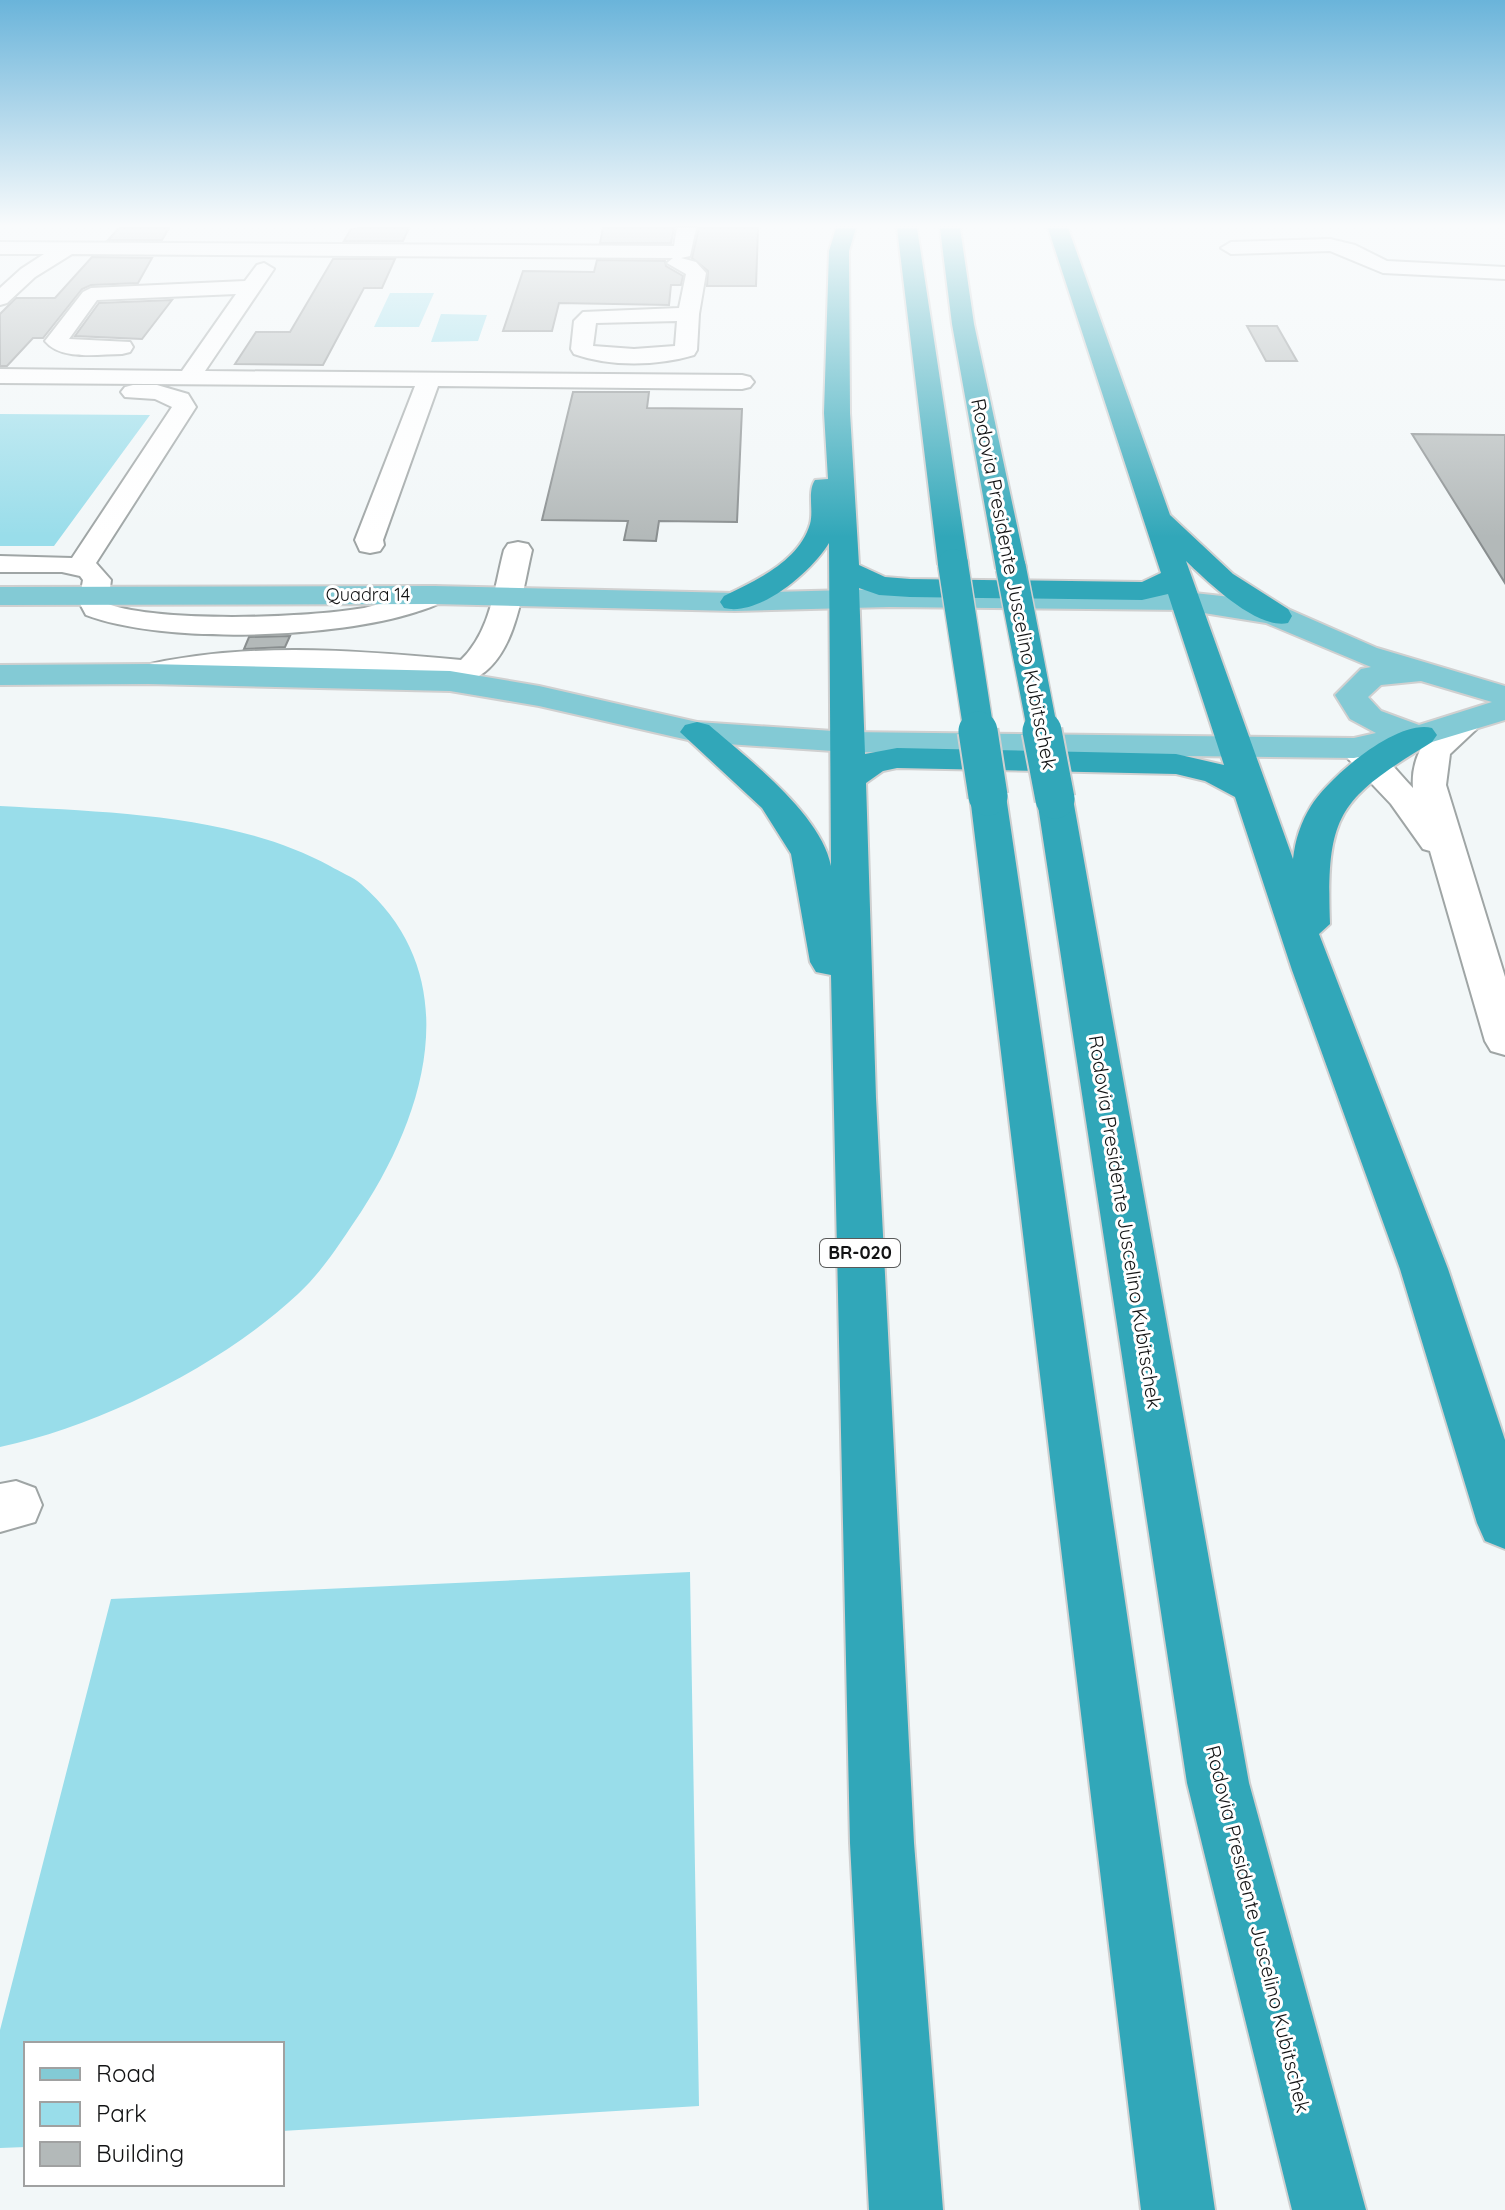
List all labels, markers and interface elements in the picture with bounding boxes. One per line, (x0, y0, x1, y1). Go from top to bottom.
street label: Rodovia Presidente Juscelino Kubitschek (966, 396, 1063, 772)
street label: Quadra 14 (326, 583, 410, 606)
street label: Rodovia Presidente Juscelino Kubitschek (1084, 1033, 1167, 1410)
road number: BR-020 (820, 1239, 900, 1267)
street label: Rodovia Presidente Juscelino Kubitschek (1201, 1743, 1316, 2115)
legend (24, 2042, 284, 2186)
text: Road (96, 2058, 156, 2088)
text: Park (96, 2098, 147, 2128)
text: Building (96, 2138, 184, 2168)

